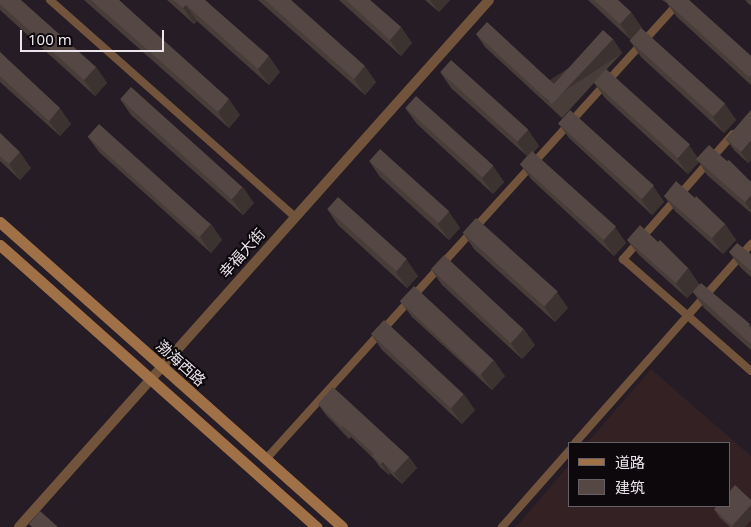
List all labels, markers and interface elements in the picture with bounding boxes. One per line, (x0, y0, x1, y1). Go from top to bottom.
scale bar (22, 20, 166, 52)
text: 100 m (28, 29, 72, 49)
street label: 幸福大街 (215, 225, 269, 281)
street label: 渤海西路 (153, 336, 209, 390)
legend (568, 442, 731, 507)
text: 道路 (615, 452, 645, 472)
text: 建筑 (615, 477, 645, 497)

